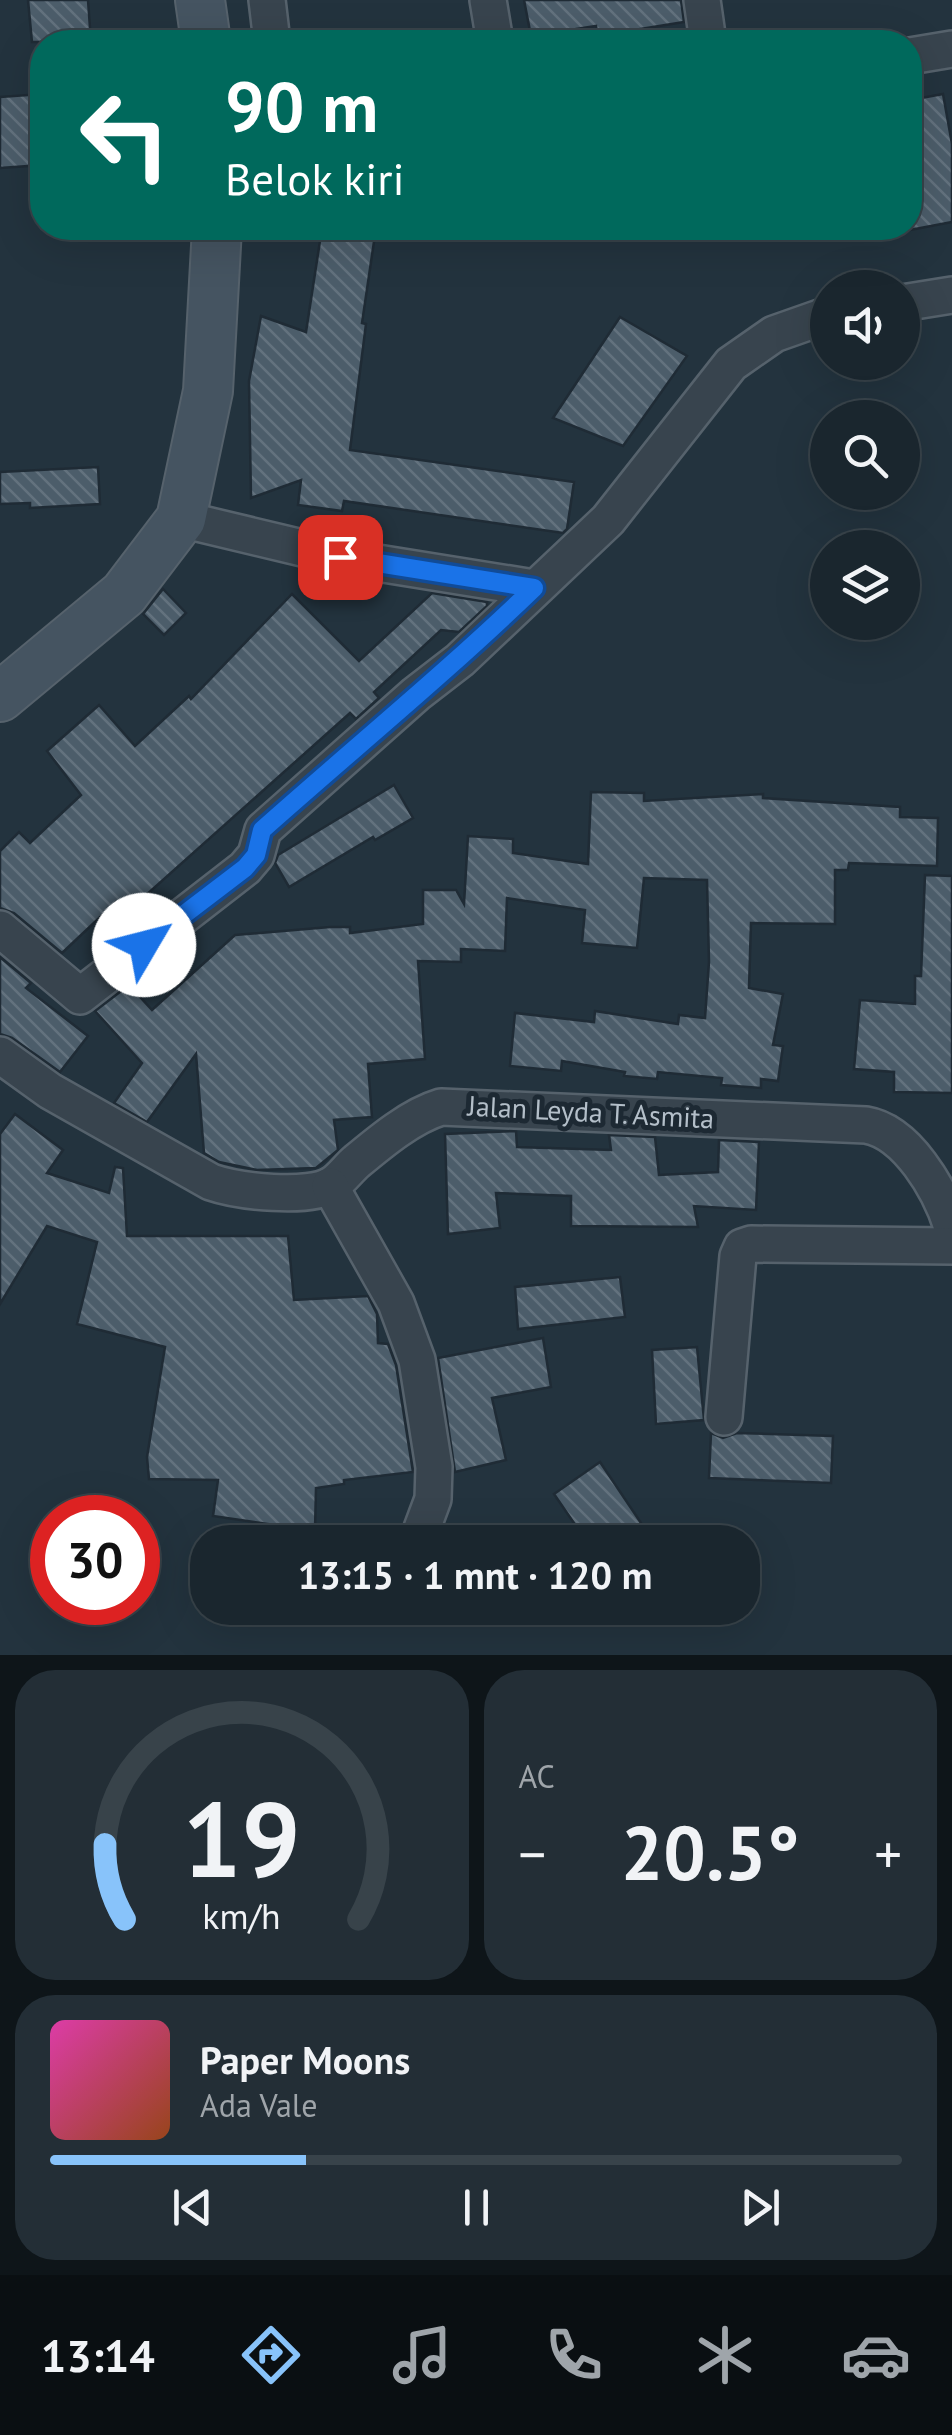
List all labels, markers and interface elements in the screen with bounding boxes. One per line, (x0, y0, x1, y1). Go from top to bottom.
text: 90 m (225, 61, 378, 151)
icon: left (60, 70, 190, 200)
text: Belok kiri (225, 149, 405, 207)
map controls (810, 270, 920, 640)
button: sound (810, 270, 920, 380)
button: search (810, 400, 920, 510)
pin (298, 515, 383, 600)
icon: arrive (313, 530, 368, 585)
button: layers (810, 530, 920, 640)
position arrow (92, 893, 196, 997)
street label: Jalan Leyda T. Asmita (466, 1087, 715, 1136)
speed limit sign: 30 (30, 1495, 160, 1625)
text: 13:15 · 1 mnt · 120 m (298, 1550, 652, 1599)
text: AC (519, 1755, 555, 1797)
text: 19 (183, 1771, 301, 1906)
text: 20.5° (621, 1804, 800, 1901)
text: − (519, 1818, 546, 1889)
text: + (874, 1818, 902, 1889)
text: km/h (203, 1893, 281, 1939)
text: Paper Moons (200, 2035, 410, 2084)
text: Ada Vale (200, 2084, 317, 2126)
icon: previous (165, 2180, 220, 2235)
icon: pause (449, 2180, 504, 2235)
icon: next (733, 2180, 788, 2235)
icon: directions (236, 2320, 306, 2390)
icon: music (387, 2320, 457, 2390)
icon: phone (539, 2320, 609, 2390)
icon: climate (690, 2320, 760, 2390)
icon: car (841, 2320, 911, 2390)
text: 13:14 (41, 2326, 155, 2384)

